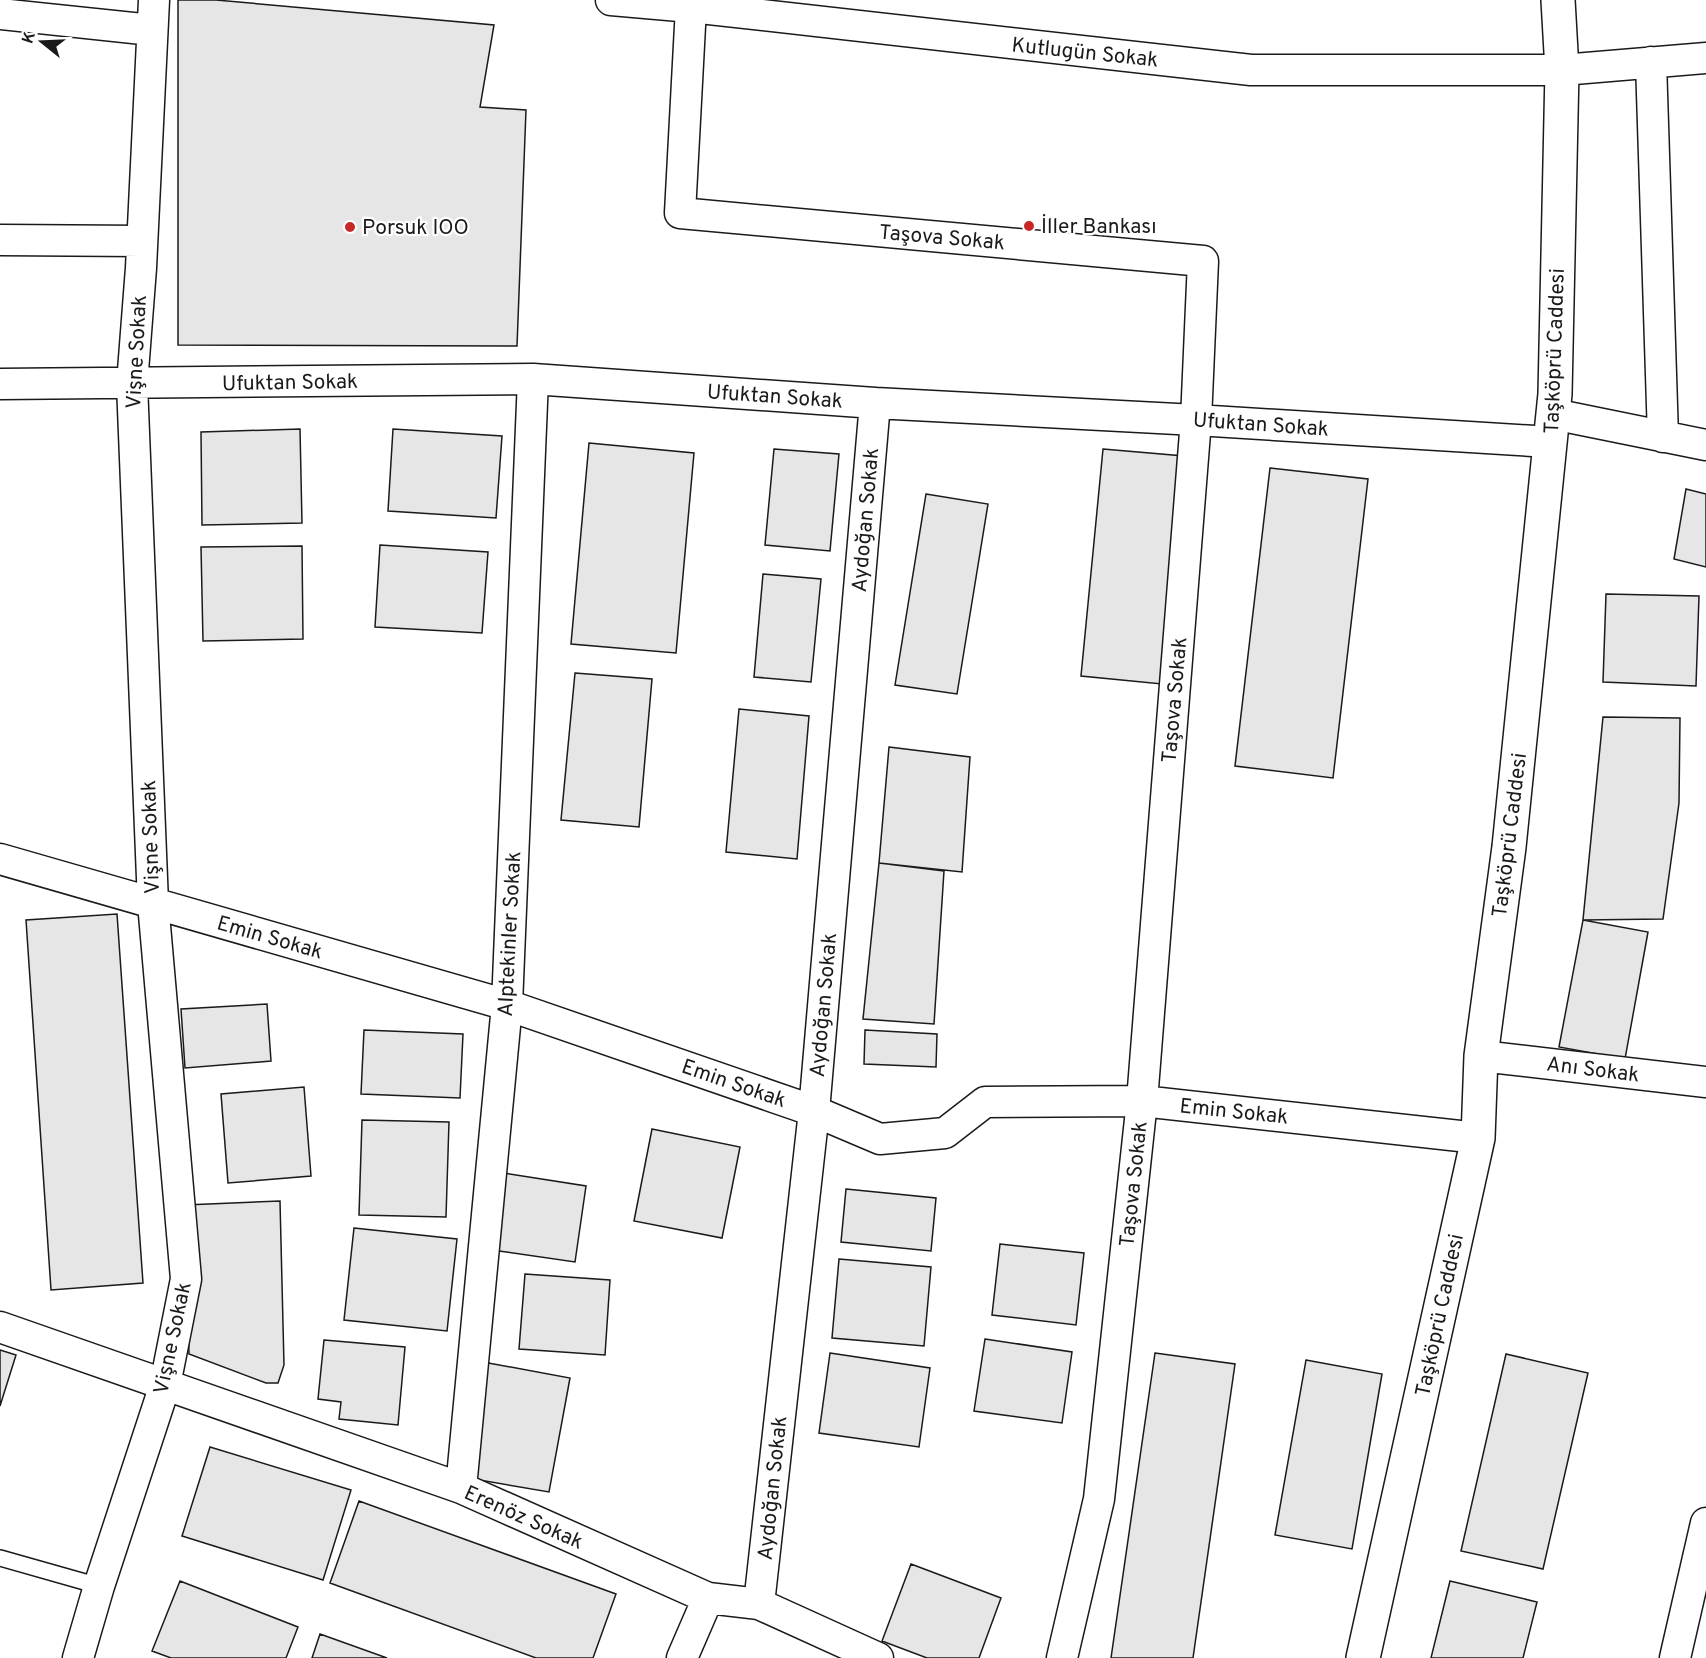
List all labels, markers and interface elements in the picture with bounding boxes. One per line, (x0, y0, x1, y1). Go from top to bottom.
north arrow (12, 12, 72, 72)
text: K (18, 30, 41, 46)
street label: Kutlugün Sokak (1010, 32, 1160, 75)
place label: İller Bankası (1041, 214, 1157, 241)
place label: Porsuk IOO (362, 215, 469, 242)
marker: İller Bankası (1022, 219, 1036, 233)
marker: Porsuk IOO (343, 220, 357, 234)
street label: Taşova Sokak (878, 220, 1006, 257)
street label: Taşköprü Caddesi (1539, 268, 1572, 434)
street label: Vişne Sokak (121, 294, 154, 410)
street label: Ufuktan Sokak (222, 369, 358, 398)
street label: Ufuktan Sokak (706, 379, 844, 416)
street label: Ufuktan Sokak (1192, 407, 1330, 444)
street label: Aydoğan Sokak (847, 447, 886, 593)
street label: Taşova Sokak (1157, 636, 1194, 764)
street label: Taşköprü Caddesi (1487, 751, 1534, 919)
street label: Vişne Sokak (136, 780, 167, 894)
street label: Alptekinler Sokak (493, 851, 528, 1017)
street label: Emin Sokak (213, 910, 326, 966)
street label: Aydoğan Sokak (805, 932, 844, 1078)
street label: Anı Sokak (1545, 1051, 1641, 1090)
street label: Emin Sokak (678, 1054, 789, 1115)
street label: Emin Sokak (1178, 1093, 1290, 1132)
street label: Taşova Sokak (1114, 1120, 1155, 1248)
street label: Taşköprü Caddesi (1410, 1232, 1471, 1399)
street label: Vişne Sokak (148, 1280, 199, 1397)
street label: Aydoğan Sokak (753, 1415, 794, 1562)
street label: Erenöz Sokak (460, 1480, 587, 1557)

